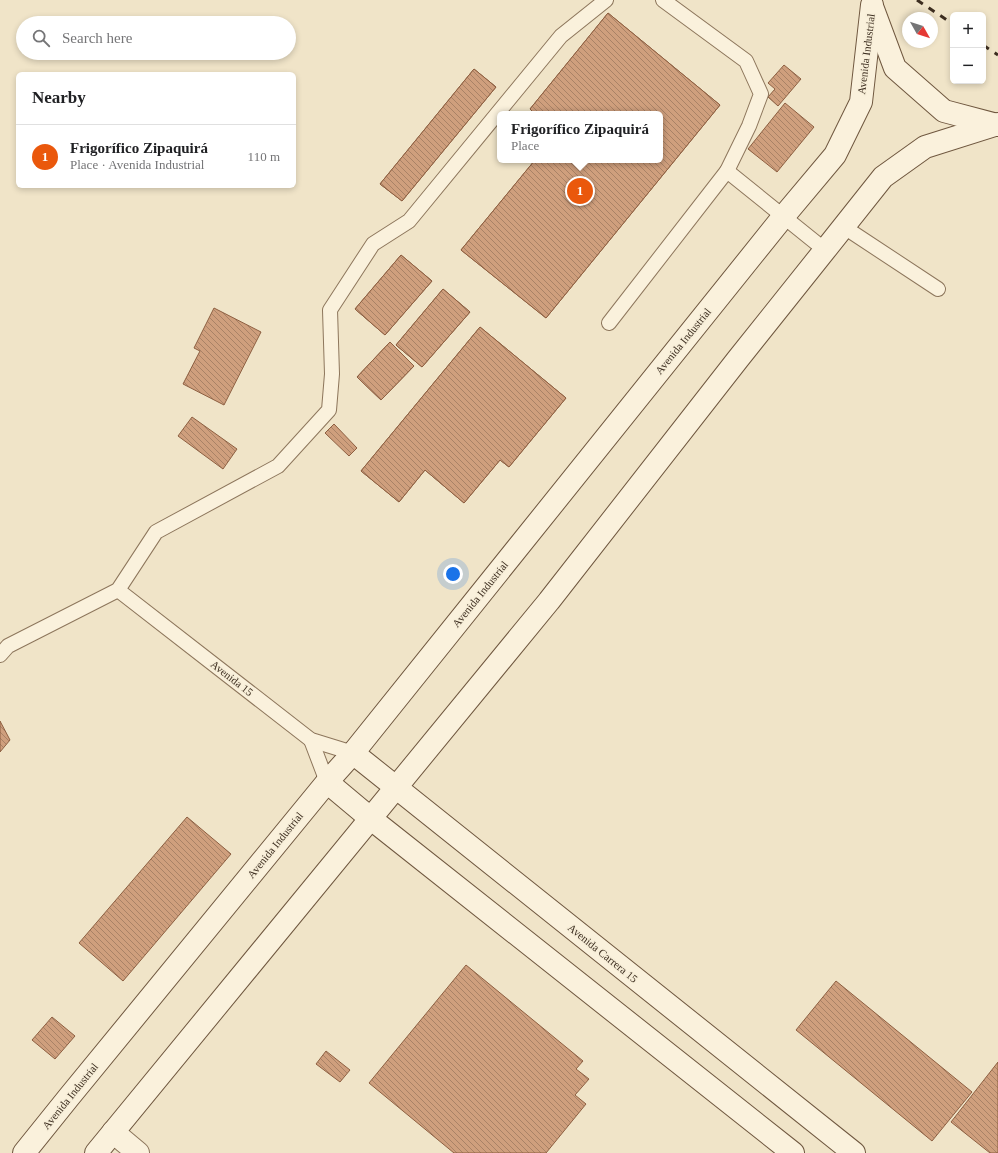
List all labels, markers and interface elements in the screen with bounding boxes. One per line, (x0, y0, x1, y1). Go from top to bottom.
north arrow (902, 12, 938, 48)
map controls (950, 12, 986, 84)
button: + (950, 12, 986, 48)
street label: Avenida Industrial (855, 13, 877, 95)
search box (16, 16, 296, 60)
icon: search (30, 27, 52, 49)
text: Search here (62, 30, 132, 46)
button: − (950, 48, 986, 84)
text: Nearby (32, 88, 86, 107)
popup (497, 111, 663, 163)
text: Frigorífico Zipaquirá (511, 121, 649, 137)
text: Place (511, 138, 539, 153)
text: Frigorífico Zipaquirá (70, 140, 208, 156)
text: 1 (42, 149, 48, 164)
text: 110 m (248, 149, 280, 164)
text: Place · Avenida Industrial (70, 157, 204, 172)
pin: 1 (567, 176, 593, 206)
street label: Avenida Industrial (653, 306, 713, 376)
street label: Avenida Industrial (450, 559, 510, 629)
your location (443, 564, 463, 584)
street label: Avenida 15 (209, 658, 256, 698)
street label: Avenida Industrial (245, 810, 305, 880)
street label: Avenida Carrera 15 (566, 921, 641, 985)
street label: Avenida Industrial (40, 1061, 100, 1131)

